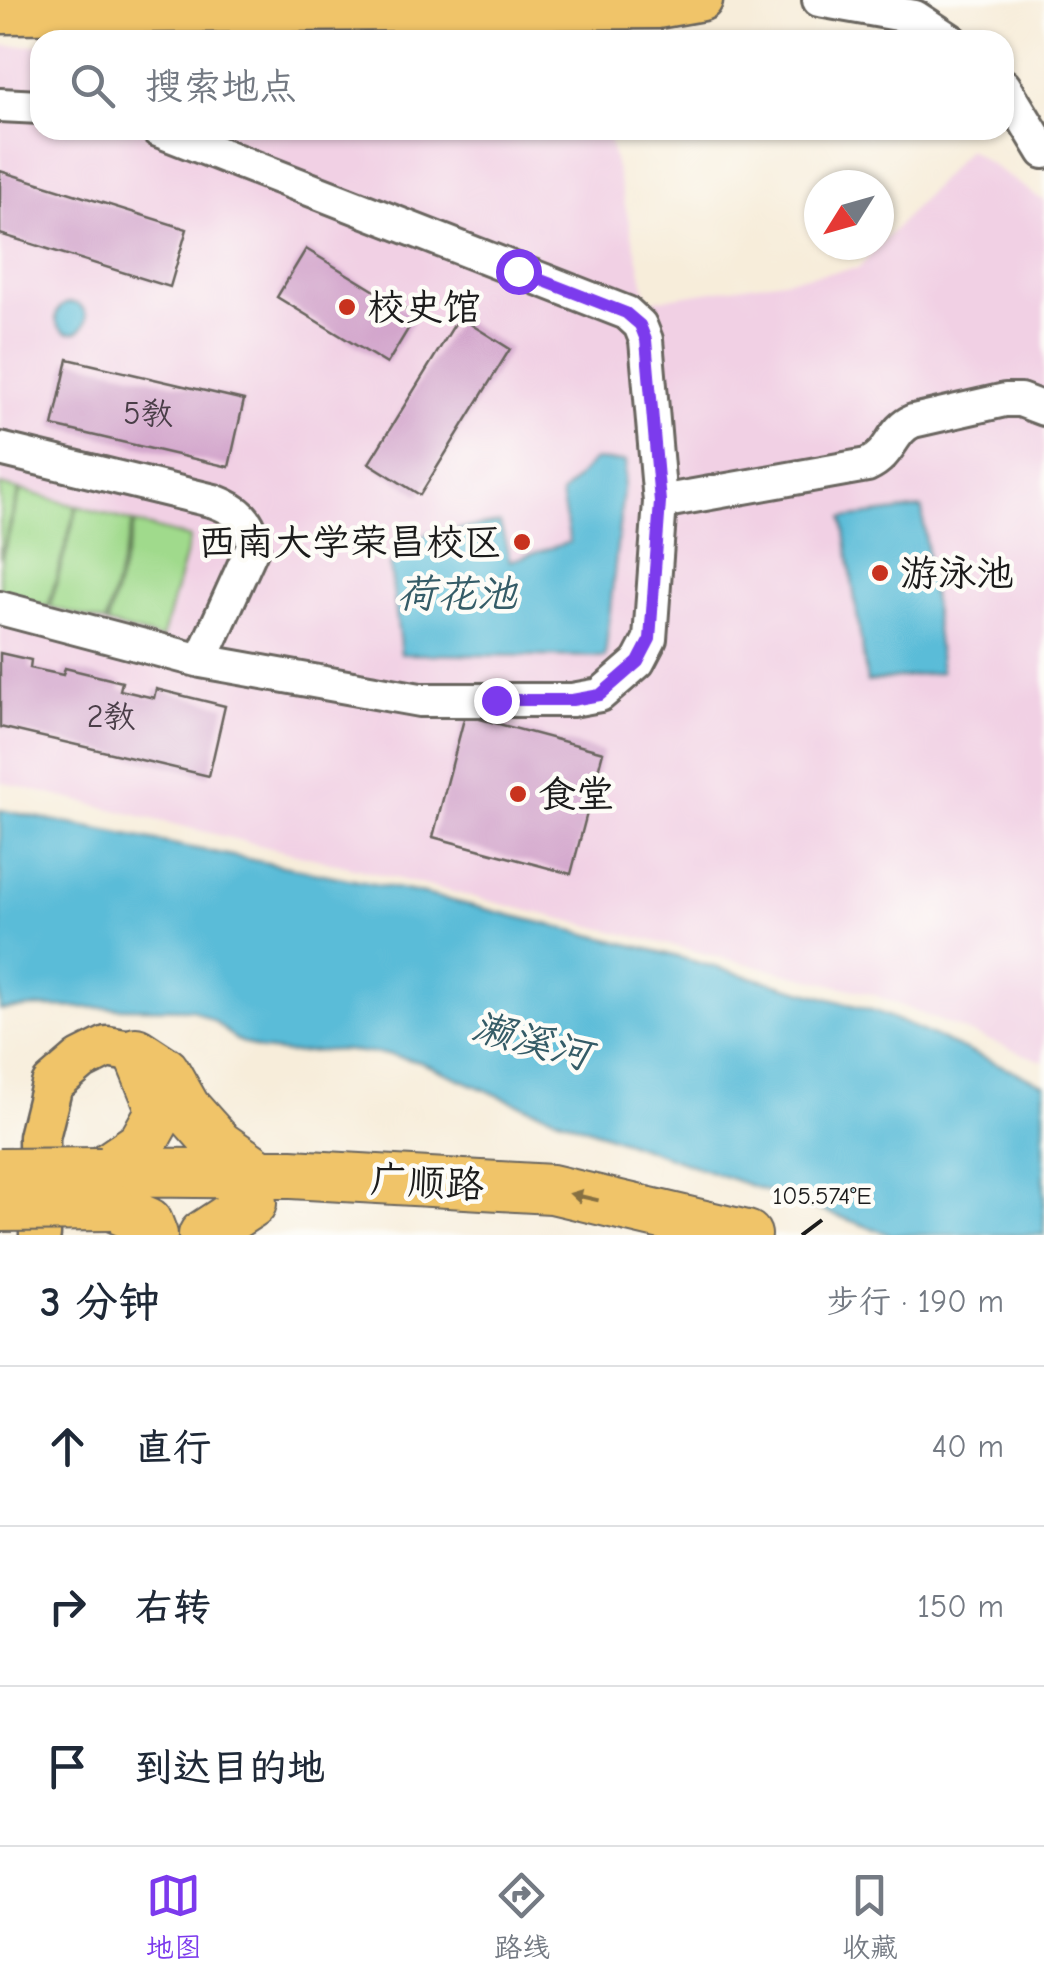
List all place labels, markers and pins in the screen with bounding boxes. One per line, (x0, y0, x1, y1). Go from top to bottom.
place label: 校史馆 (367, 286, 481, 330)
marker: 校史馆 (336, 296, 358, 318)
place label: 西南大学荣昌校区 (198, 521, 502, 565)
marker: 西南大学荣昌校区 (511, 531, 533, 553)
place label: 游泳池 (900, 552, 1014, 596)
marker: 游泳池 (869, 562, 891, 584)
place label: 食堂 (538, 773, 614, 817)
marker: 食堂 (507, 783, 529, 805)

